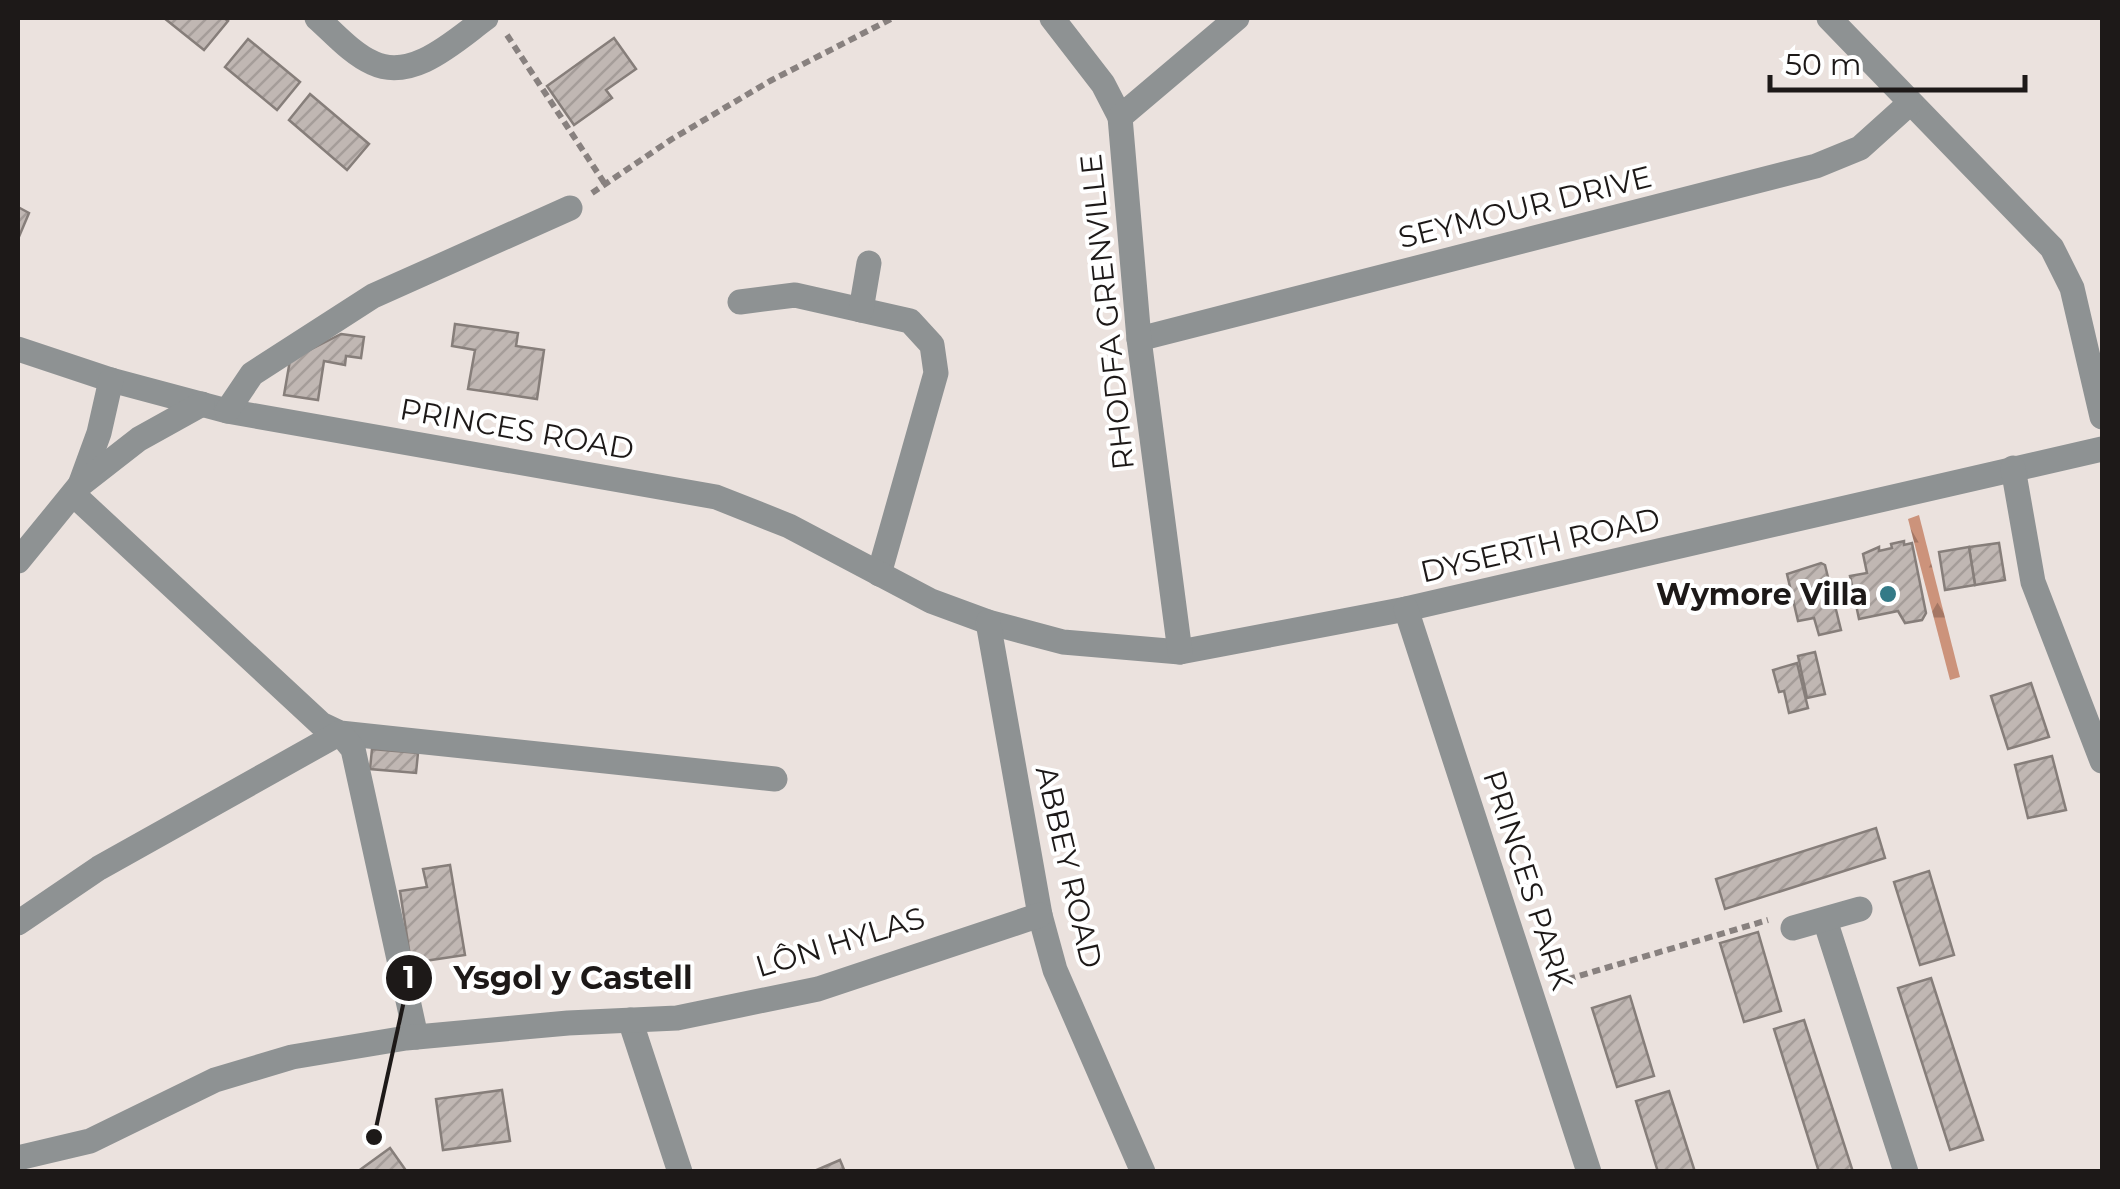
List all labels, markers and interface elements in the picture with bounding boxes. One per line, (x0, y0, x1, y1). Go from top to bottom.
scale bar (1770, 30, 2025, 92)
text: 50 m (1785, 46, 1862, 83)
street label: RHODFA GRENVILLE (1072, 152, 1142, 472)
street label: SEYMOUR DRIVE (1395, 158, 1655, 256)
street label: PRINCES ROAD (397, 390, 637, 468)
street label: DYSERTH ROAD (1417, 499, 1663, 591)
place label: Wymore Villa (1656, 576, 1868, 613)
marker: Wymore Villa (1877, 583, 1899, 605)
street label: ABBEY ROAD (1028, 762, 1110, 972)
street label: PRINCES PARK (1475, 766, 1581, 995)
street label: LÔN HYLAS (751, 899, 929, 985)
callout: Ysgol y Castell (384, 947, 713, 1009)
text: Ysgol y Castell (452, 958, 693, 997)
text: 1 (403, 959, 415, 996)

